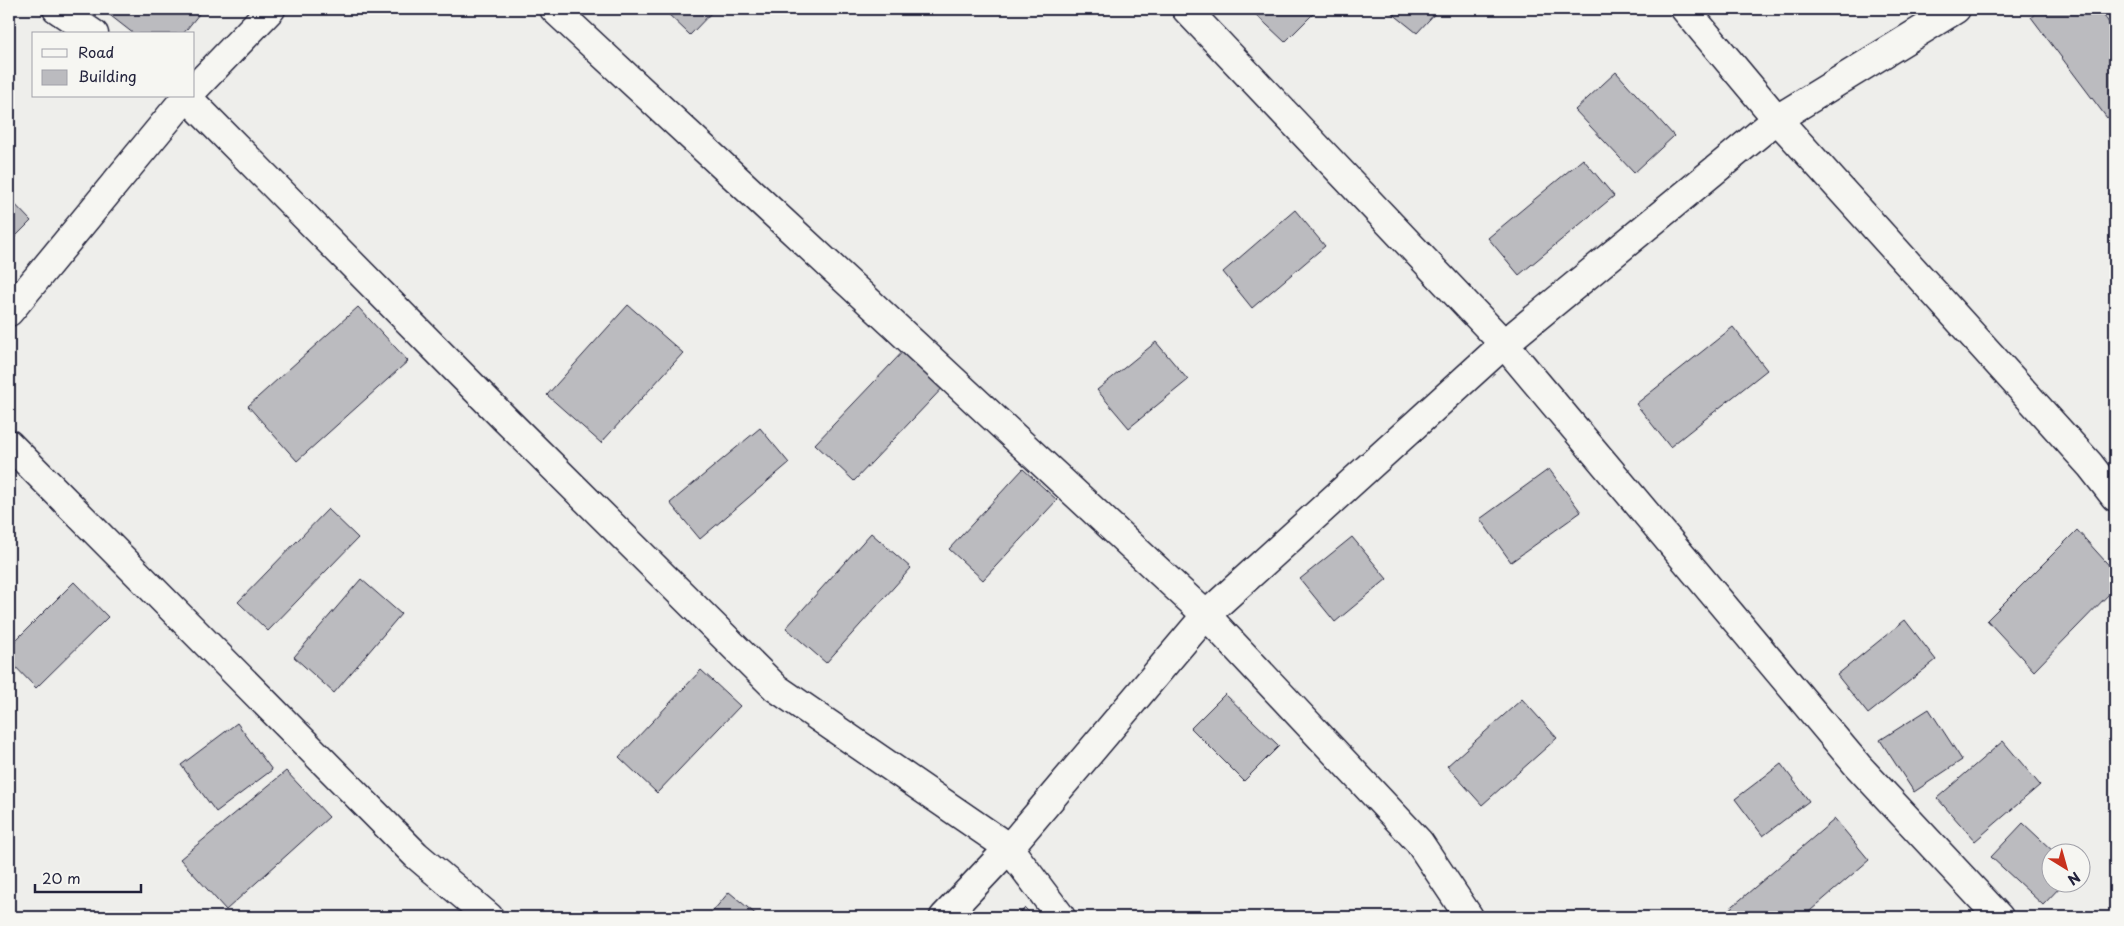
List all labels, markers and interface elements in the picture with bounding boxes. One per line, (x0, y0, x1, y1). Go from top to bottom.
legend (32, 32, 195, 98)
text: Road (78, 40, 114, 63)
text: Building (78, 64, 137, 87)
north arrow (2042, 844, 2092, 894)
scale bar (35, 861, 141, 893)
text: 20 m (42, 866, 81, 889)
text: N (2063, 867, 2085, 891)

